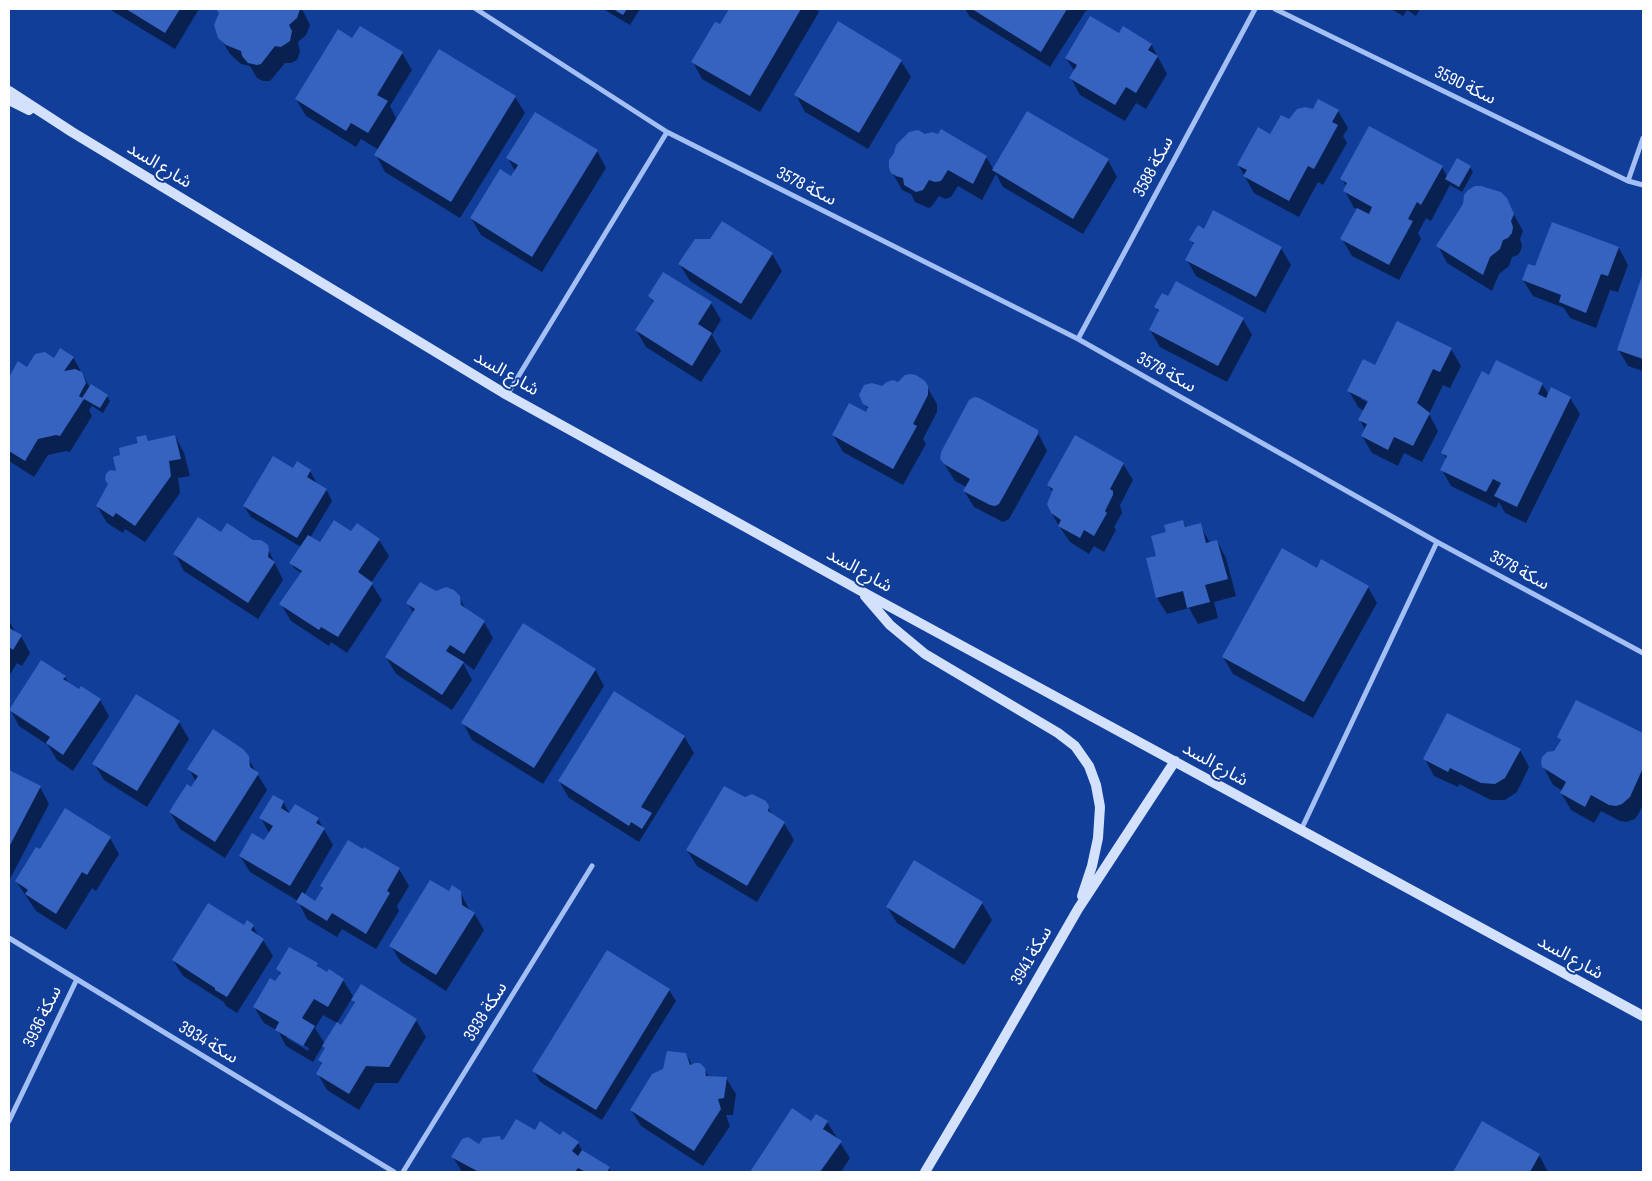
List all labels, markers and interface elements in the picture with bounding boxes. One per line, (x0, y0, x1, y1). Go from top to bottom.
street label: سكة 3590 (1431, 62, 1499, 110)
street label: سكة 3588 (1129, 133, 1179, 201)
street label: شارع السد (123, 138, 195, 194)
street label: سكة 3578 (772, 163, 840, 211)
street label: شارع السد (470, 347, 542, 401)
street label: سكة 3578 (1133, 348, 1199, 398)
street label: شارع السد (822, 544, 896, 598)
street label: سكة 3578 (1485, 546, 1553, 596)
street label: شارع السد (1178, 738, 1252, 792)
street label: سكة 3941 (1007, 923, 1057, 989)
street label: شارع السد (1533, 931, 1607, 985)
street label: سكة 3938 (459, 978, 513, 1046)
street label: سكة 3936 (19, 983, 67, 1051)
street label: سكة 3934 (174, 1017, 242, 1069)

